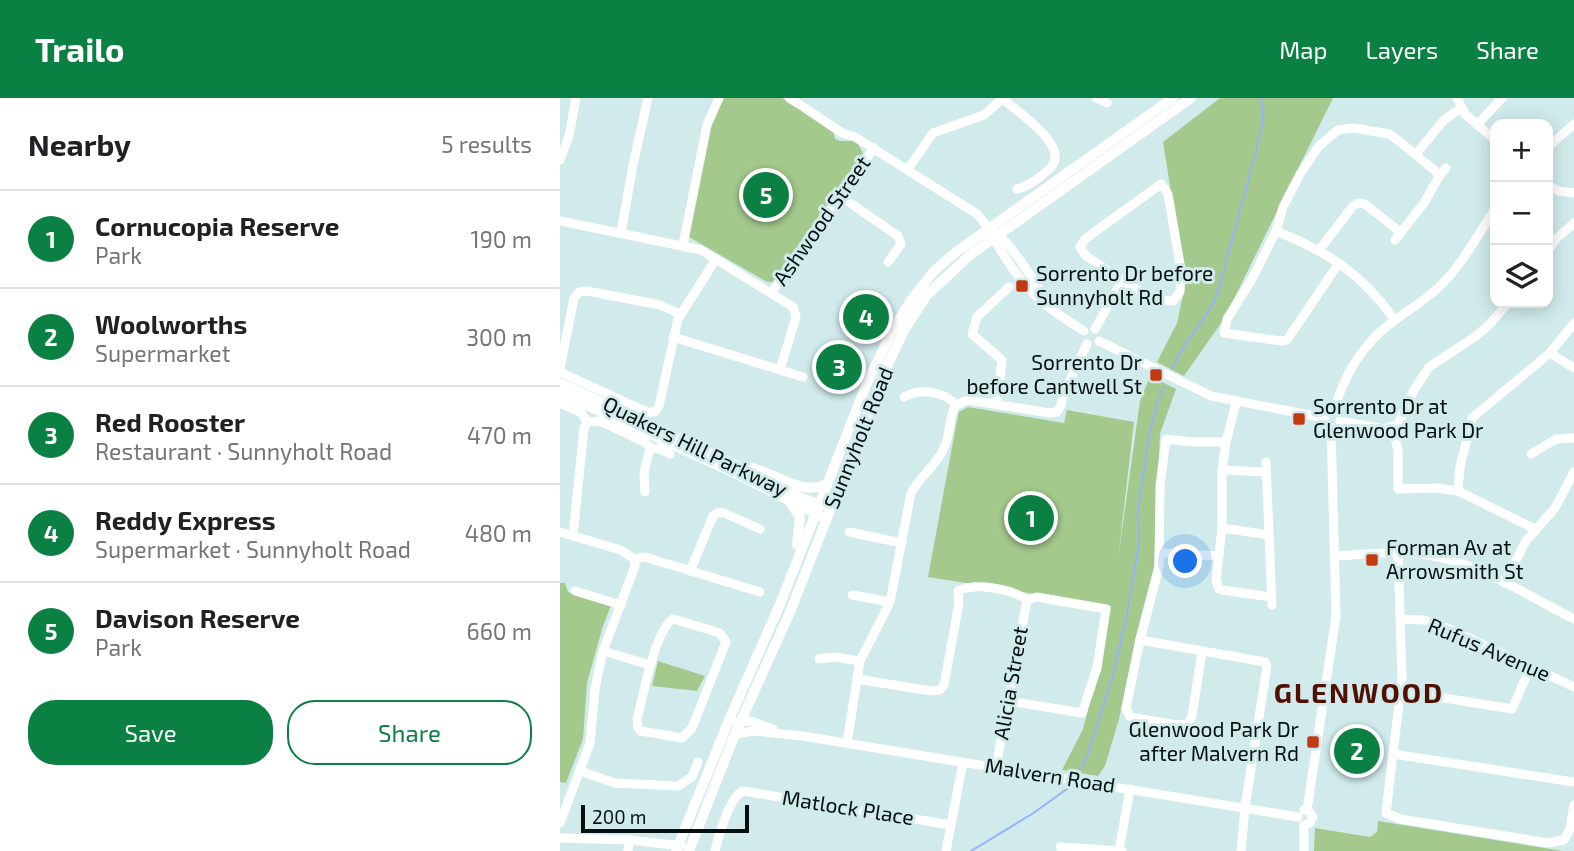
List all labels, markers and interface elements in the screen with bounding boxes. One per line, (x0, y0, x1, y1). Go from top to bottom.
text: Trailo (35, 29, 125, 69)
text: Map (1279, 35, 1327, 64)
text: Layers (1365, 35, 1438, 64)
text: Share (1476, 35, 1539, 64)
map controls (1490, 119, 1553, 308)
button: + (1490, 119, 1553, 182)
text: Nearby (28, 126, 131, 162)
text: 5 results (441, 130, 532, 158)
street label: Ashwood Street (767, 151, 875, 290)
pin: 5 (743, 169, 789, 221)
button: − (1490, 182, 1553, 245)
text: Cornucopia Reserve (95, 210, 339, 241)
text: 1 (46, 225, 56, 253)
text: 190 m (471, 225, 532, 253)
text: Park (95, 241, 142, 269)
button: layers (1490, 245, 1553, 308)
place label: Sorrento Dr before Sunnyholt Rd (1036, 260, 1213, 309)
marker: Sorrento Dr before Sunnyholt Rd (1014, 278, 1030, 294)
pin: 4 (843, 291, 889, 343)
text: Woolworths (95, 308, 247, 339)
text: 2 (44, 323, 58, 351)
text: 300 m (466, 323, 532, 351)
text: Supermarket (95, 339, 230, 367)
pin: 3 (816, 341, 862, 393)
place label: Sorrento Dr before Cantwell St (966, 349, 1143, 398)
street label: Sunnyholt Road (818, 363, 897, 512)
marker: Sorrento Dr before Cantwell St (1148, 367, 1164, 383)
street label: Quakers Hill Parkway (599, 390, 792, 502)
place label: Sorrento Dr at Glenwood Park Dr (1313, 393, 1484, 442)
text: Red Rooster (95, 406, 245, 437)
marker: Sorrento Dr at Glenwood Park Dr (1291, 411, 1307, 427)
text: 3 (44, 421, 58, 449)
text: 470 m (467, 421, 532, 449)
text: Restaurant · Sunnyholt Road (95, 437, 392, 465)
pin: 1 (1008, 492, 1054, 544)
text: Reddy Express (95, 504, 276, 535)
text: 4 (44, 519, 58, 547)
text: 480 m (465, 519, 532, 547)
place label: Forman Av at Arrowsmith St (1386, 534, 1524, 583)
text: Supermarket · Sunnyholt Road (95, 535, 411, 563)
your location (1168, 544, 1202, 578)
marker: Forman Av at Arrowsmith St (1364, 552, 1380, 568)
text: Davison Reserve (95, 602, 300, 633)
street label: Rufus Avenue (1425, 612, 1554, 686)
text: 5 (45, 617, 57, 645)
text: 660 m (467, 617, 532, 645)
street label: Alicia Street (987, 624, 1032, 741)
text: Park (95, 633, 142, 661)
district label: GLENWOOD (1274, 675, 1444, 709)
button: Save (28, 700, 273, 765)
button: Share (287, 700, 532, 765)
place label: Glenwood Park Dr after Malvern Rd (1129, 716, 1300, 765)
pin: 2 (1334, 725, 1380, 777)
marker: Glenwood Park Dr after Malvern Rd (1305, 734, 1321, 750)
street label: Malvern Road (983, 752, 1117, 797)
street label: Matlock Place (781, 784, 916, 829)
scale bar (581, 802, 749, 834)
text: 200 m (592, 805, 646, 828)

